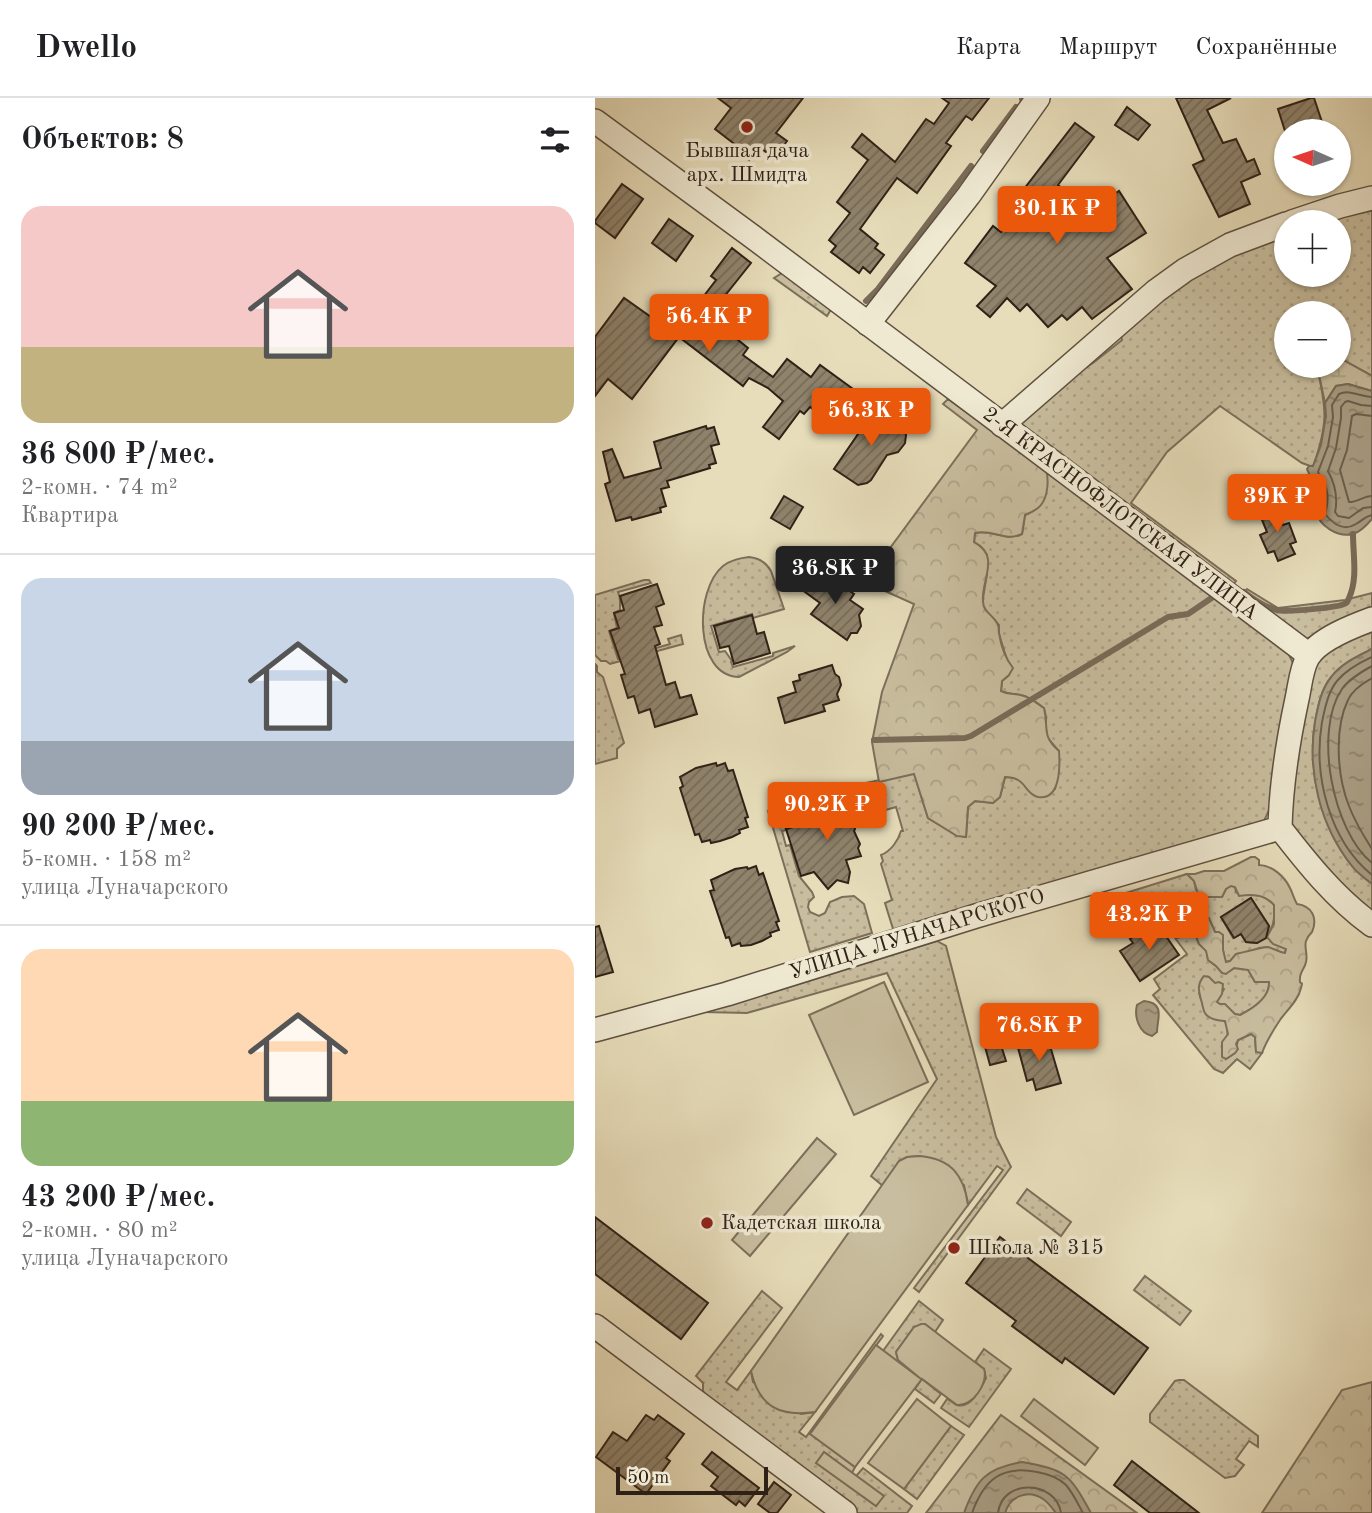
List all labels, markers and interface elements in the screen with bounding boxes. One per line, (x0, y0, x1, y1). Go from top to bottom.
text: Dwello (35, 32, 137, 65)
text: Карта (956, 36, 1021, 60)
text: Маршрут (1059, 36, 1157, 60)
text: Сохранённые (1195, 36, 1337, 60)
marker: Бывшая дача арх. Шмидта (739, 119, 755, 135)
north arrow (1274, 119, 1351, 196)
map controls (1274, 119, 1351, 378)
icon: filters (536, 121, 574, 159)
text: Объектов: 8 (21, 125, 184, 155)
place label: Бывшая дача арх. Шмидта (685, 141, 809, 186)
pin: 30.1K ₽ (992, 186, 1122, 246)
text: 30.1K ₽ (1014, 197, 1100, 220)
button: + (1274, 210, 1351, 287)
icon: home (235, 251, 361, 377)
pin: 56.4K ₽ (644, 294, 774, 354)
button: − (1274, 301, 1351, 378)
text: 56.4K ₽ (666, 305, 752, 328)
pin: 56.3K ₽ (806, 388, 936, 448)
text: 56.3K ₽ (828, 399, 914, 422)
street label: 2-Я КРАСНОФЛОТСКАЯ УЛИЦА (978, 404, 1262, 624)
text: 36 800 ₽/мес. (21, 440, 215, 470)
pin: 39K ₽ (1228, 474, 1326, 534)
text: 2-комн. · 74 m² (21, 476, 178, 499)
text: 39K ₽ (1244, 485, 1310, 508)
text: Квартира (21, 504, 119, 527)
pin: 36.8K ₽ (770, 546, 900, 606)
text: 36.8K ₽ (792, 557, 878, 580)
icon: home (235, 623, 361, 749)
pin: 90.2K ₽ (762, 782, 892, 842)
text: 90.2K ₽ (784, 793, 870, 816)
text: 90 200 ₽/мес. (21, 812, 215, 842)
text: 5-комн. · 158 m² (21, 848, 191, 871)
text: улица Луначарского (21, 876, 228, 899)
street label: УЛИЦА ЛУНАЧАРСКОГО (787, 886, 1047, 984)
pin: 43.2K ₽ (1084, 892, 1214, 952)
text: 43.2K ₽ (1106, 903, 1192, 926)
icon: home (235, 994, 361, 1120)
pin: 76.8K ₽ (974, 1004, 1104, 1063)
text: 76.8K ₽ (996, 1014, 1082, 1037)
text: 43 200 ₽/мес. (21, 1183, 215, 1213)
place label: Кадетская школа (721, 1213, 881, 1234)
marker: Кадетская школа (699, 1215, 715, 1231)
text: 2-комн. · 80 m² (21, 1219, 178, 1242)
place label: Школа № 315 (968, 1238, 1104, 1259)
marker: Школа № 315 (946, 1240, 962, 1256)
text: улица Луначарского (21, 1247, 228, 1270)
scale bar (616, 1464, 768, 1496)
text: 50 m (627, 1469, 669, 1488)

